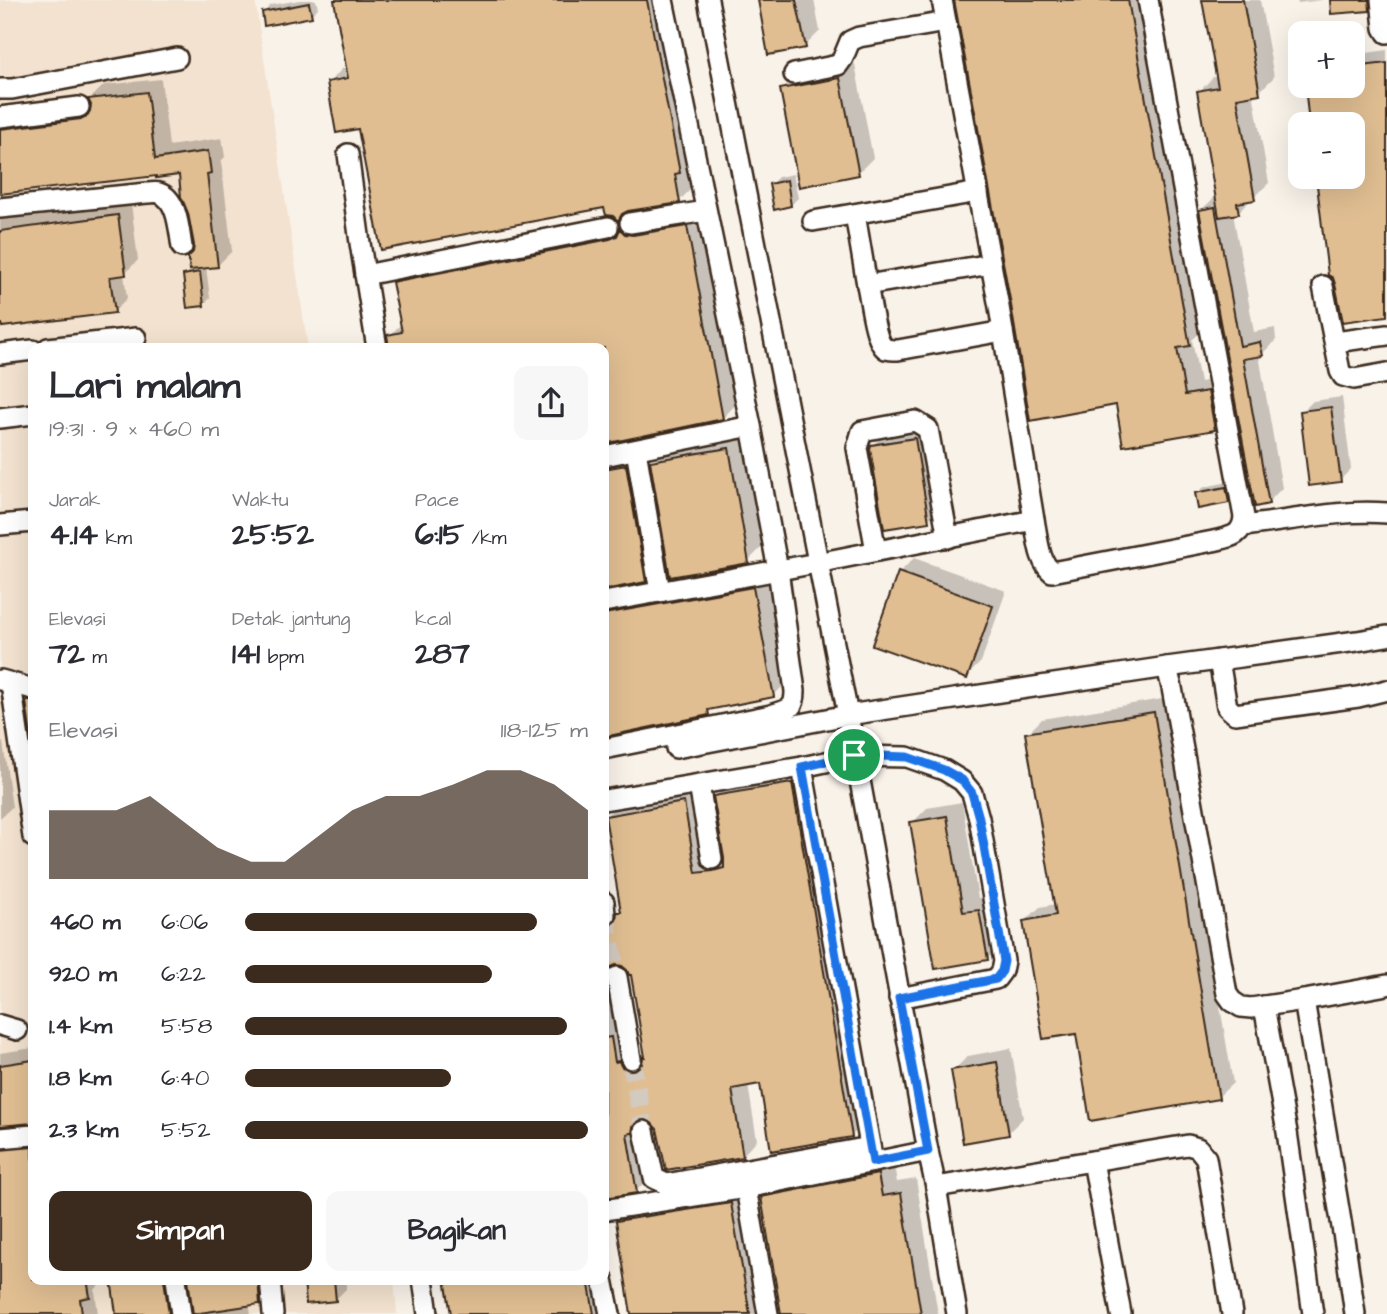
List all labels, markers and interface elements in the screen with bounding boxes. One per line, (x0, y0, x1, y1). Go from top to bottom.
map controls (1288, 21, 1365, 189)
button: + (1288, 21, 1365, 98)
button: − (1288, 112, 1365, 189)
text: Lari malam (49, 361, 240, 413)
button: share (514, 366, 588, 440)
text: 19:31 · 9 × 460 m (49, 413, 219, 445)
text: Jarak (49, 487, 101, 514)
text: Waktu (232, 487, 289, 514)
text: Pace (415, 487, 459, 514)
text: 4.14 (49, 514, 98, 556)
text: 25:52 (232, 514, 314, 556)
text: 6:15 (415, 514, 464, 556)
text: km (98, 525, 132, 552)
text: /km (464, 525, 507, 552)
text: Elevasi (49, 606, 105, 633)
text: Detak jantung (232, 606, 350, 633)
text: kcal (415, 606, 451, 633)
text: 72 (49, 633, 85, 675)
text: 141 (232, 633, 260, 675)
text: 287 (415, 633, 470, 675)
text: m (85, 644, 107, 671)
text: bpm (260, 644, 304, 671)
text: Elevasi (49, 714, 117, 746)
text: 118–125 m (501, 714, 588, 746)
pin (824, 725, 884, 785)
icon: arrive (835, 736, 873, 774)
text: 460 m (49, 906, 121, 938)
text: 6:06 (161, 906, 208, 938)
text: 920 m (49, 958, 117, 990)
text: 6:22 (161, 958, 206, 990)
text: 1.4 km (49, 1010, 112, 1042)
text: 5:58 (161, 1010, 212, 1042)
text: 1.8 km (49, 1062, 111, 1094)
text: 6:40 (161, 1062, 209, 1094)
text: 2.3 km (49, 1114, 118, 1146)
text: 5:52 (161, 1114, 211, 1146)
button: Simpan (49, 1191, 312, 1271)
button: Bagikan (326, 1191, 588, 1271)

